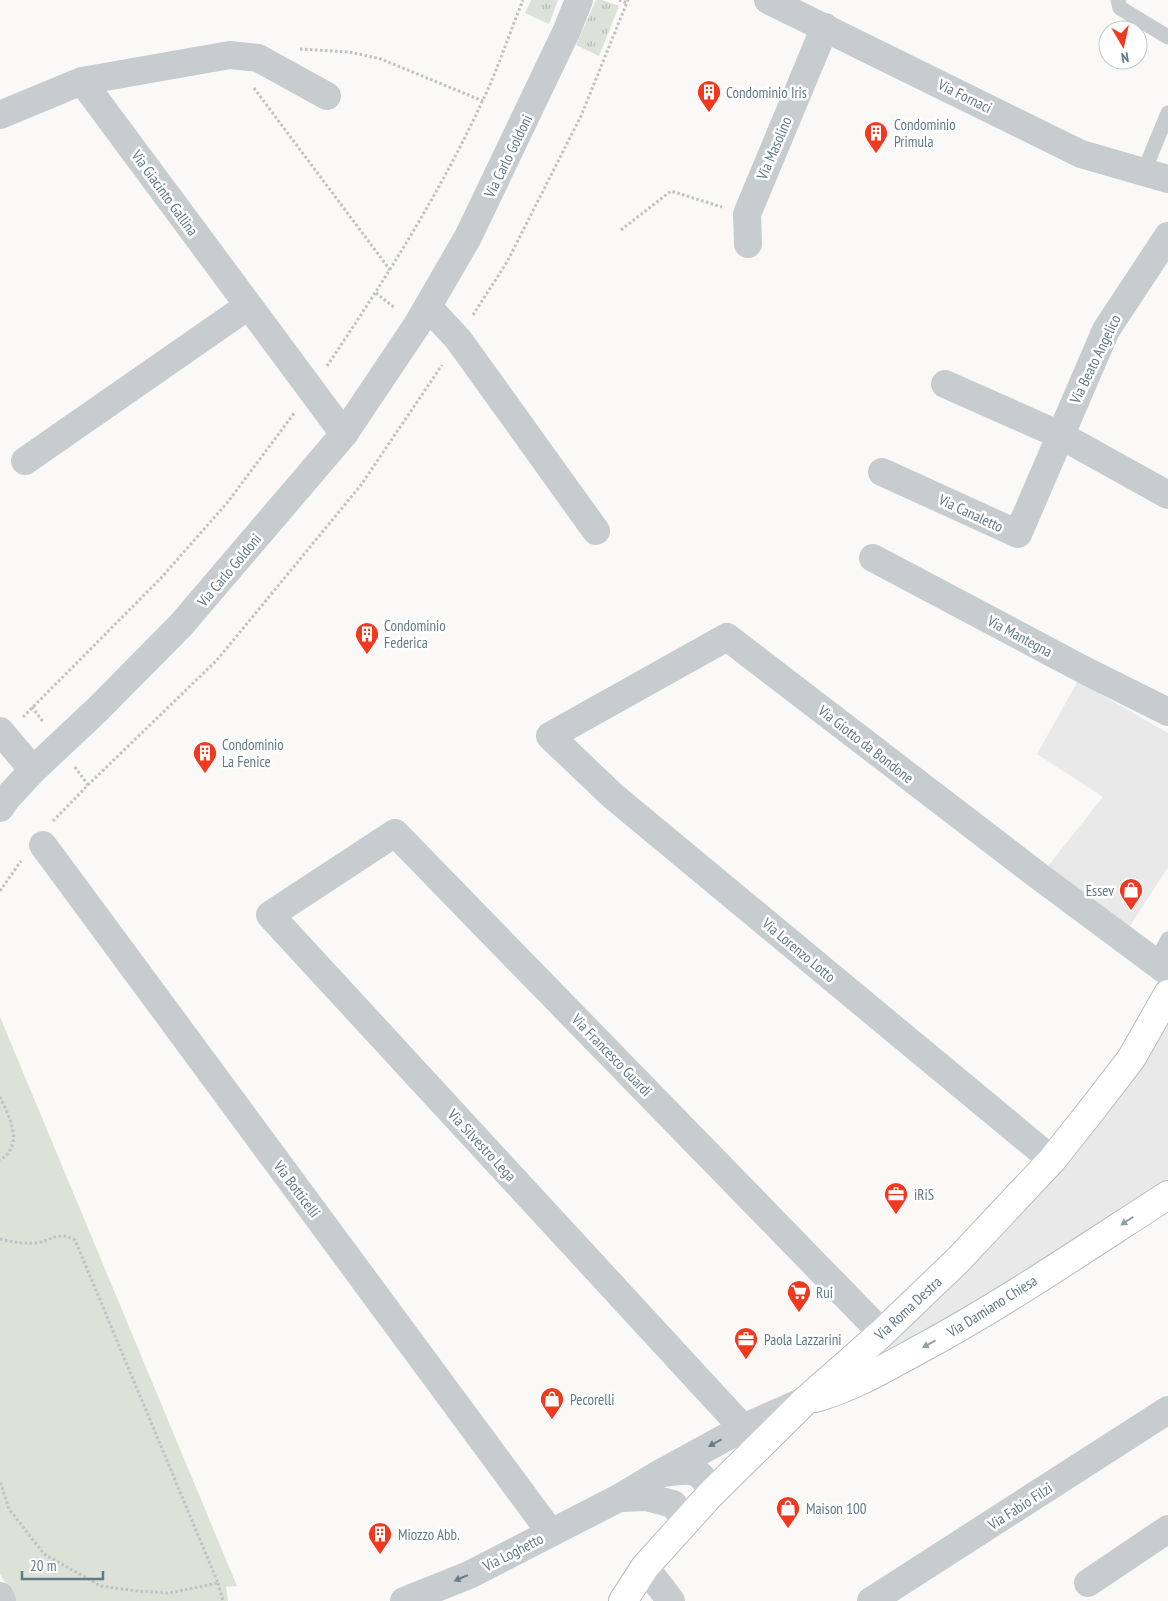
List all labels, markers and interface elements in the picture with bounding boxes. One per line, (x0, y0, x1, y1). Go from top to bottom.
north arrow (1098, 20, 1148, 70)
text: N (1120, 48, 1130, 67)
street label: Via Fornaci (934, 74, 995, 117)
building icon: Condominio Iris (696, 79, 722, 113)
place label: Condominio Iris (726, 83, 807, 102)
street label: Via Carlo Goldoni (479, 112, 536, 201)
street label: Via Masolino (752, 114, 796, 183)
place label: Condominio Primula (894, 115, 956, 151)
building icon: Condominio Primula (863, 120, 889, 154)
street label: Via Giacinto Gallina (127, 146, 202, 239)
street label: Via Beato Angelico (1065, 311, 1125, 407)
street label: Via Canaletto (935, 489, 1006, 536)
street label: Via Carlo Goldoni (192, 530, 265, 611)
street label: Via Mantegna (983, 611, 1056, 661)
place label: Condominio Federica (384, 616, 446, 652)
building icon: Condominio Federica (354, 621, 380, 655)
street label: Via Giotto da Bondone (814, 700, 917, 787)
place label: Condominio La Fenice (222, 735, 284, 771)
building icon: Condominio La Fenice (192, 740, 218, 774)
shop icon: Essev (1118, 877, 1144, 911)
place label: Essev (1086, 881, 1114, 900)
street label: Via Lorenzo Lotto (758, 913, 840, 986)
street label: Via Francesco Guardi (567, 1009, 656, 1100)
street label: Via Silvestro Lega (443, 1104, 520, 1185)
street label: Via Botticelli (269, 1156, 324, 1221)
office icon: iRiS (883, 1181, 909, 1215)
place label: iRiS (914, 1185, 934, 1204)
one-way arrow (1120, 1217, 1134, 1226)
street label: Via Damiano Chiesa (943, 1271, 1041, 1342)
street label: Via Roma Destra (870, 1272, 945, 1345)
supermarket icon: Rui (786, 1279, 812, 1313)
place label: Rui (816, 1283, 833, 1302)
office icon: Paola Lazzarini (733, 1326, 759, 1360)
place label: Paola Lazzarini (764, 1330, 842, 1349)
one-way arrow (922, 1340, 937, 1348)
shop icon: Pecorelli (539, 1386, 565, 1420)
place label: Pecorelli (570, 1390, 615, 1409)
one-way arrow (708, 1439, 722, 1447)
street label: Via Fabio Filzi (984, 1478, 1056, 1534)
shop icon: Maison 100 (775, 1495, 801, 1529)
place label: Maison 100 (806, 1499, 867, 1518)
building icon: Miozzo Abb. (367, 1521, 393, 1555)
place label: Miozzo Abb. (398, 1525, 460, 1544)
street label: Via Loghetto (479, 1529, 546, 1576)
scale bar (22, 1548, 104, 1580)
text: 20 m (30, 1556, 56, 1575)
one-way arrow (454, 1575, 468, 1583)

